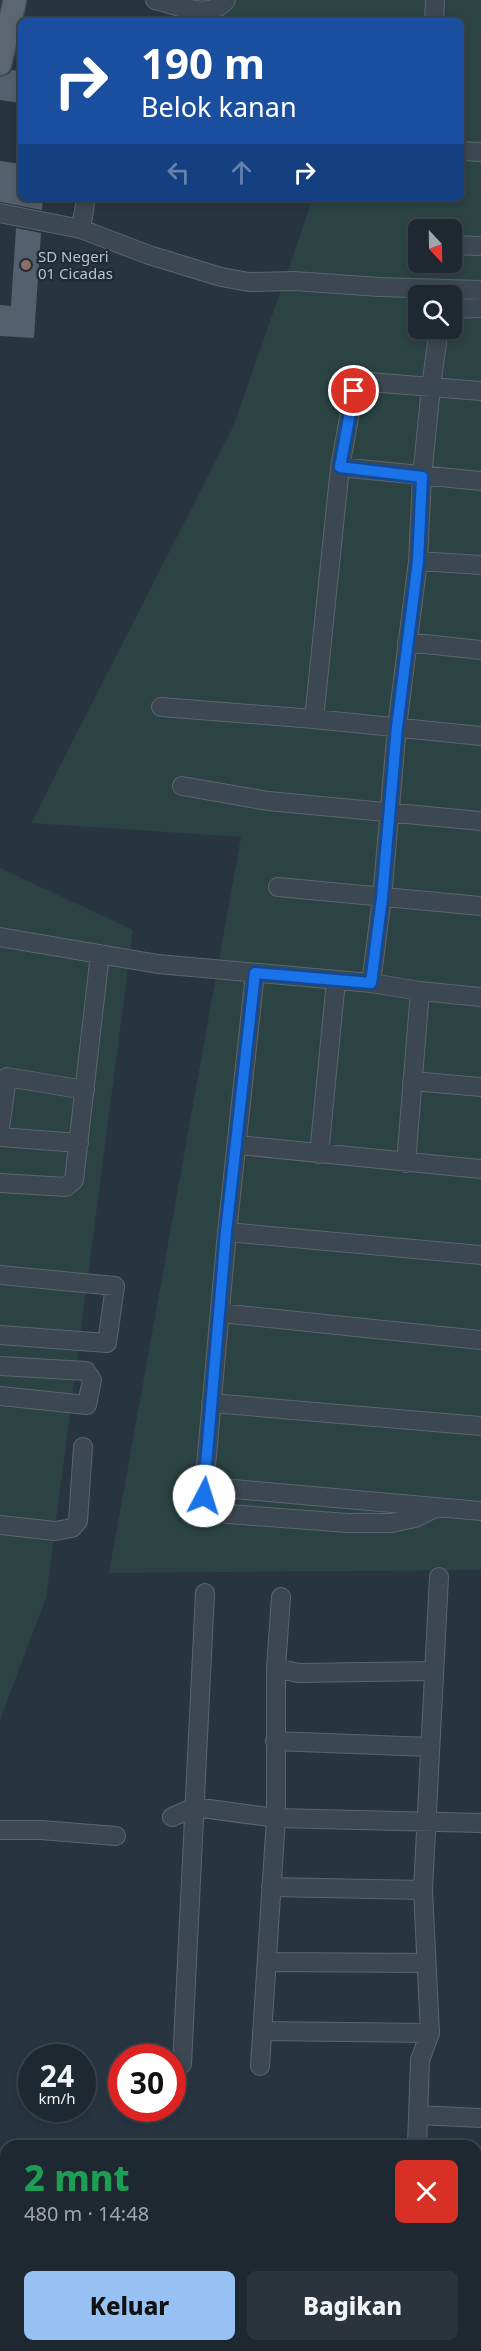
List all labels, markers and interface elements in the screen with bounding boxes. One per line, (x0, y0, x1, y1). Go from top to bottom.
text: 190 m (141, 34, 265, 91)
icon: right (42, 42, 120, 120)
text: Belok kanan (141, 88, 297, 125)
icon: left (162, 156, 195, 189)
icon: ahead (225, 156, 258, 189)
icon: right (288, 156, 321, 189)
north arrow (408, 219, 462, 273)
map controls (408, 219, 462, 339)
place label: SD Negeri 01 Cicadas (38, 246, 113, 283)
marker: SD Negeri 01 Cicadas (19, 258, 33, 272)
button: search (408, 285, 462, 339)
pin (328, 365, 379, 416)
icon: arrive (337, 374, 370, 407)
position arrow (172, 1464, 236, 1528)
speed limit sign: 30 (108, 2044, 186, 2122)
text: 24 (40, 2055, 74, 2096)
text: km/h (39, 2088, 75, 2108)
text: 2 mnt (24, 2153, 129, 2202)
button: close (395, 2160, 458, 2223)
text: 480 m · 14:48 (24, 2200, 149, 2227)
button: Keluar (24, 2271, 235, 2340)
button: Bagikan (247, 2271, 458, 2340)

